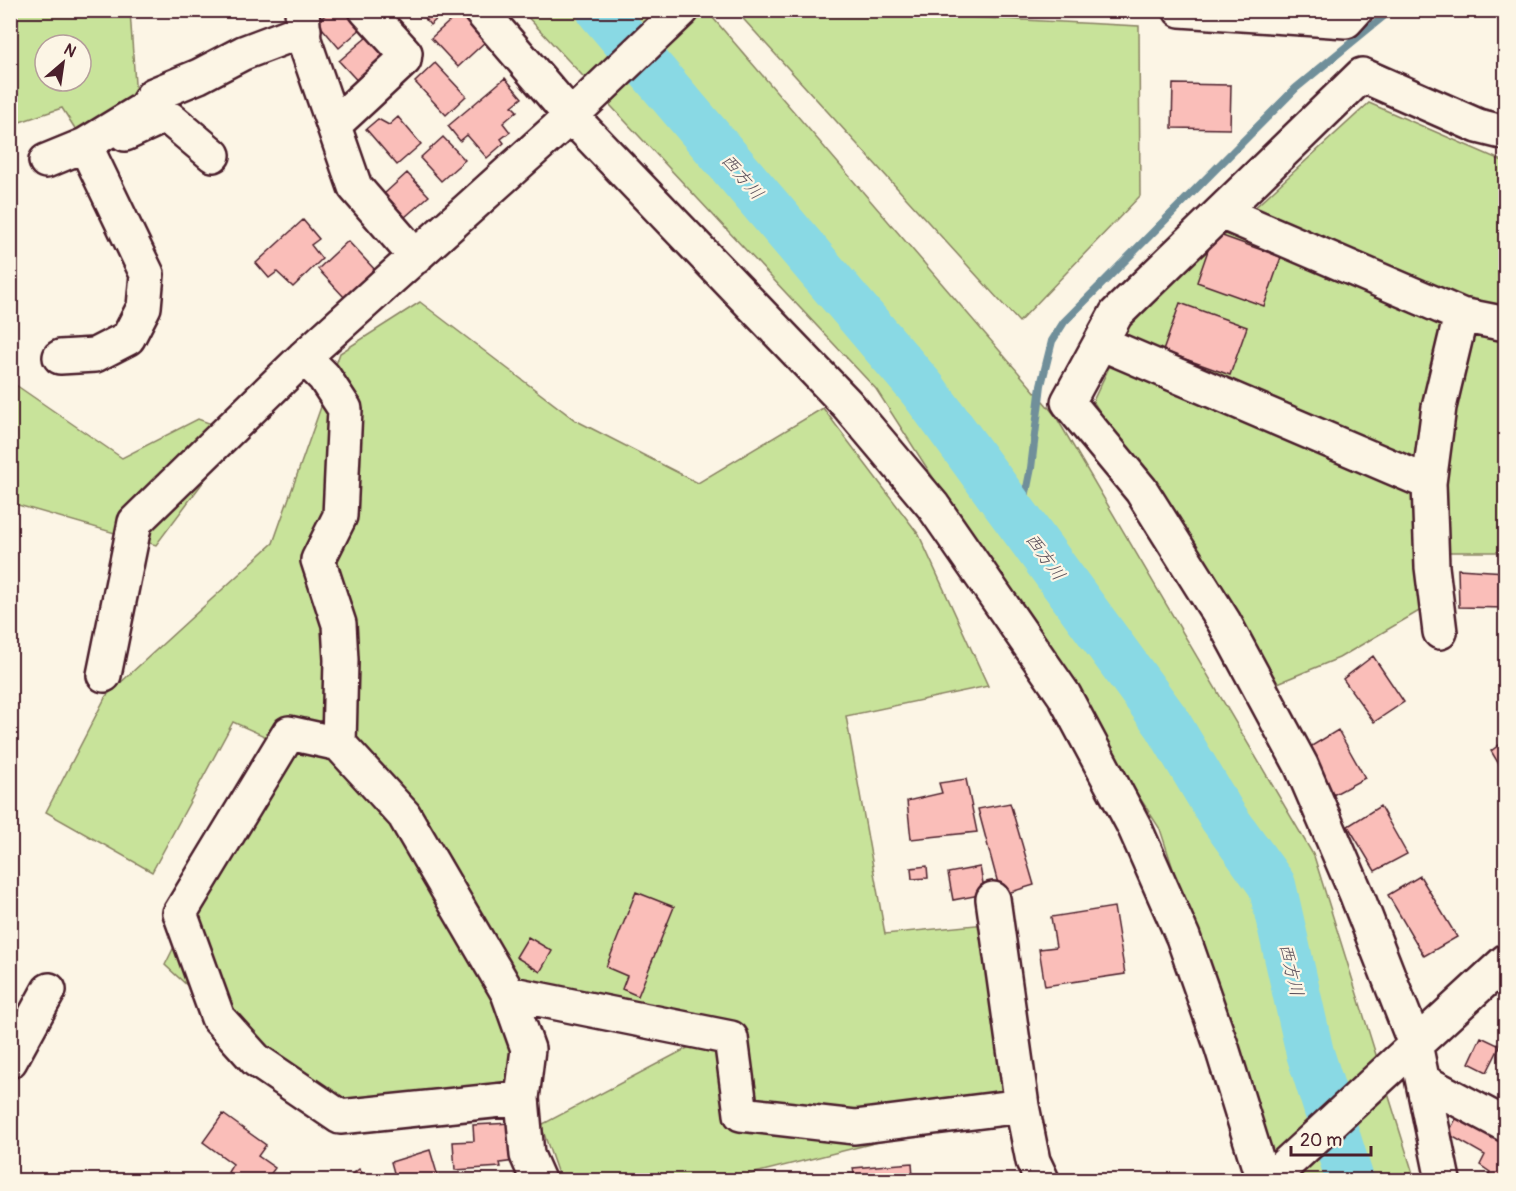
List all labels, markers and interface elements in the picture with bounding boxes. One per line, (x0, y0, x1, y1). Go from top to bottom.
north arrow (33, 33, 93, 93)
text: N (60, 39, 80, 62)
water label: 西方川 (716, 149, 768, 205)
water label: 西方川 (1020, 528, 1070, 586)
water label: 西方川 (1274, 941, 1308, 999)
scale bar (1291, 1119, 1370, 1157)
text: 20 m (1300, 1129, 1342, 1152)

